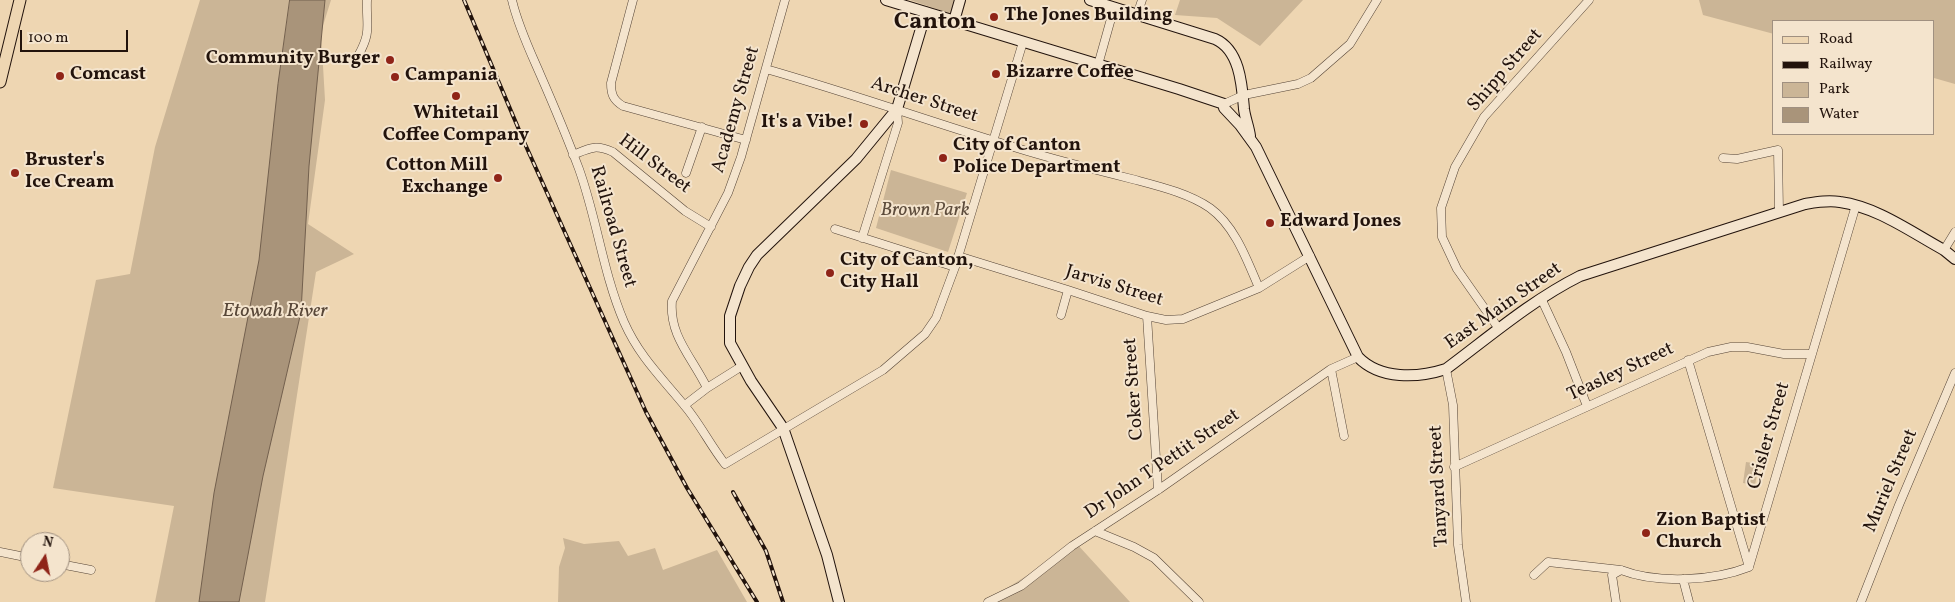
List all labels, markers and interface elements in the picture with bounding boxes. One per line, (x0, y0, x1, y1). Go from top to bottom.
place label: The Jones Building (1004, 6, 1173, 28)
district label: Canton (894, 10, 976, 38)
marker: The Jones Building (988, 11, 1000, 23)
scale bar (22, 20, 130, 52)
legend (1772, 20, 1935, 135)
street label: Shipp Street (1464, 25, 1548, 117)
text: 100 m (28, 28, 68, 49)
text: Road (1819, 29, 1853, 50)
street label: Academy Street (708, 44, 766, 176)
place label: Community Burger (206, 49, 380, 71)
marker: Community Burger (384, 54, 396, 66)
text: Railway (1819, 54, 1872, 75)
place label: Bizarre Coffee (1006, 63, 1134, 85)
place label: Comcast (70, 65, 146, 87)
place label: Campania (405, 66, 498, 88)
marker: Bizarre Coffee (990, 68, 1002, 80)
marker: Comcast (54, 70, 66, 82)
marker: Campania (389, 71, 401, 83)
street label: Archer Street (868, 73, 980, 129)
text: Park (1819, 79, 1850, 100)
marker: Whitetail Coffee Company (450, 90, 462, 102)
place label: Whitetail Coffee Company (383, 104, 529, 148)
text: Water (1819, 104, 1859, 125)
place label: It's a Vibe! (761, 113, 854, 135)
marker: It's a Vibe! (858, 118, 870, 130)
street label: Hill Street (613, 130, 695, 200)
place label: City of Canton Police Department (953, 136, 1120, 180)
place label: Bruster's Ice Cream (25, 151, 114, 195)
marker: City of Canton Police Department (937, 152, 949, 164)
place label: Cotton Mill Exchange (386, 156, 488, 200)
street label: Railroad Street (584, 163, 640, 291)
marker: Bruster's Ice Cream (9, 167, 21, 179)
marker: Cotton Mill Exchange (492, 172, 504, 184)
park label: Brown Park (880, 201, 970, 223)
place label: Edward Jones (1280, 212, 1401, 234)
marker: Edward Jones (1264, 217, 1276, 229)
place label: City of Canton, City Hall (840, 251, 973, 295)
street label: East Main Street (1441, 258, 1567, 356)
street label: Jarvis Street (1062, 261, 1166, 313)
marker: City of Canton, City Hall (824, 267, 836, 279)
water label: Etowah River (222, 300, 328, 324)
street label: Coker Street (1120, 337, 1150, 441)
street label: Teasley Street (1564, 338, 1678, 408)
street label: Crisler Street (1744, 380, 1796, 492)
street label: Dr John T Pettit Street (1081, 405, 1245, 525)
street label: Tanyard Street (1425, 424, 1455, 548)
street label: Muriel Street (1860, 426, 1924, 536)
place label: Zion Baptist Church (1656, 511, 1766, 555)
marker: Zion Baptist Church (1640, 527, 1652, 539)
north arrow (20, 532, 70, 582)
text: N (41, 532, 55, 553)

